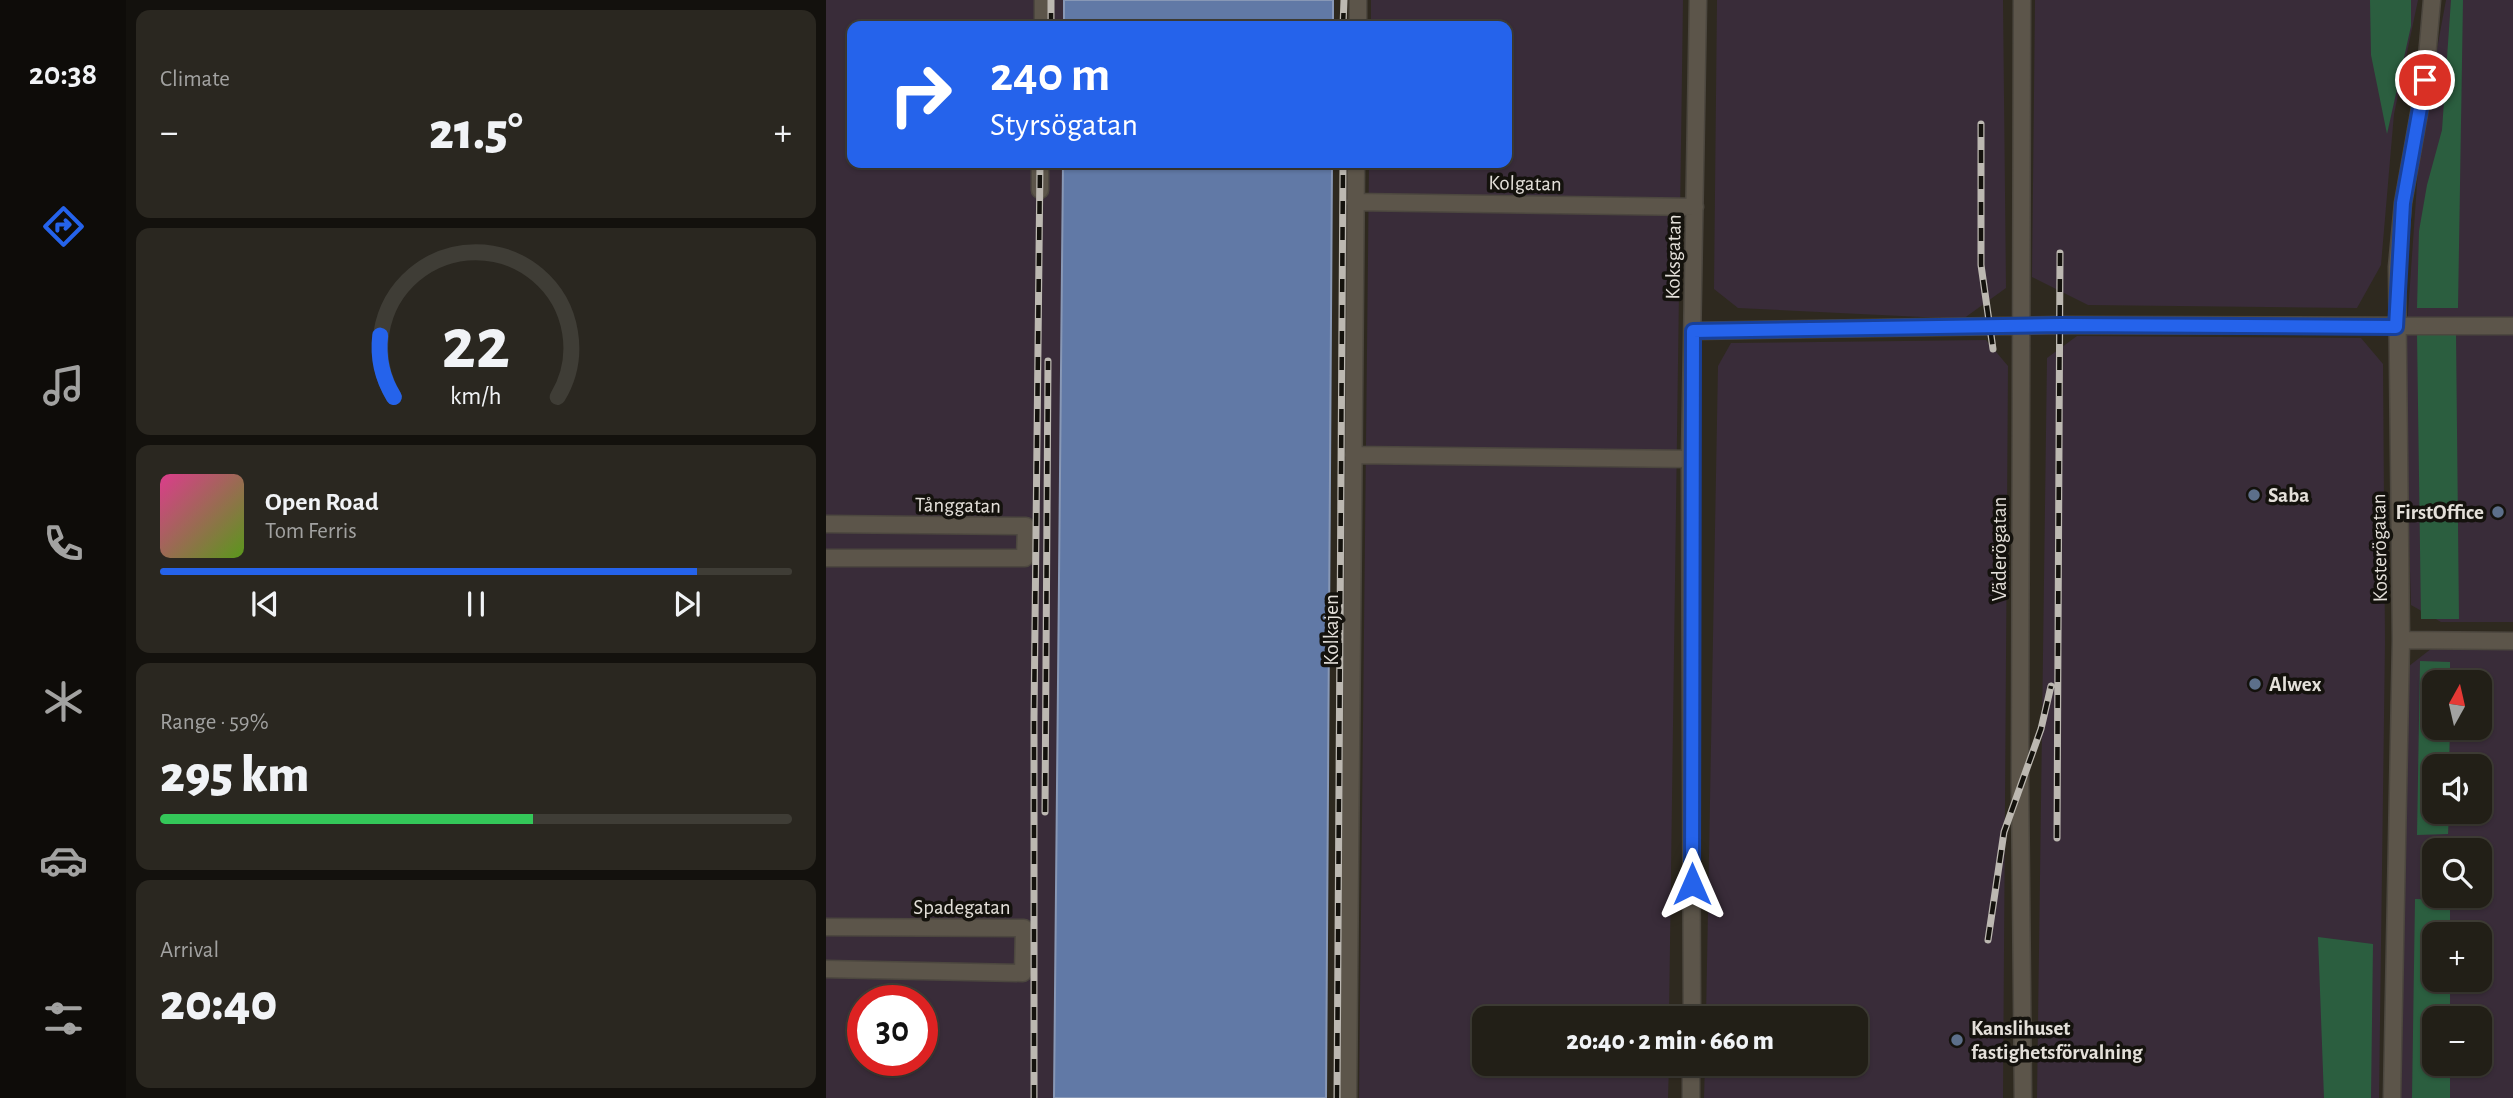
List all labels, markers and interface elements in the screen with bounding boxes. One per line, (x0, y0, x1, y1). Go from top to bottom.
icon: right (875, 49, 966, 140)
pin (2395, 50, 2455, 110)
text: 240 m (990, 51, 1110, 100)
text: 20:38 (29, 58, 97, 90)
icon: arrive (2406, 61, 2444, 99)
text: Climate (160, 68, 230, 91)
text: 21.5° (429, 106, 523, 158)
text: Styrsögatan (990, 109, 1138, 141)
text: − (160, 114, 178, 152)
text: + (774, 114, 792, 152)
street label: Kolgatan (1488, 172, 1562, 195)
icon: directions (39, 202, 88, 251)
street label: Koksgatan (1662, 214, 1685, 300)
text: 22 (442, 310, 510, 383)
icon: music (39, 361, 88, 410)
text: km/h (450, 384, 502, 409)
place label: Saba (2268, 485, 2309, 506)
marker: Saba (2246, 487, 2262, 503)
text: Open Road (265, 489, 379, 515)
street label: Kosterögatan (2368, 493, 2391, 603)
street label: Tånggatan (915, 494, 1001, 517)
street label: Väderögatan (1989, 497, 2010, 601)
place label: FirstOffice (2396, 502, 2484, 523)
marker: FirstOffice (2490, 504, 2506, 520)
icon: phone (39, 519, 88, 568)
text: Tom Ferris (265, 520, 357, 543)
icon: previous (246, 585, 284, 623)
icon: pause (457, 585, 495, 623)
icon: next (668, 585, 706, 623)
street label: Kolkajen (1321, 594, 1342, 666)
north arrow (2422, 670, 2492, 740)
map controls (2422, 670, 2492, 1076)
place label: Alwex (2269, 674, 2322, 695)
marker: Alwex (2247, 676, 2263, 692)
icon: climate (39, 677, 88, 726)
text: Range · 59% (160, 711, 269, 734)
text: 295 km (160, 749, 309, 801)
button: sound (2422, 754, 2492, 824)
icon: car (39, 836, 88, 885)
button: search (2422, 838, 2492, 908)
position arrow (1655, 847, 1729, 921)
street label: Spadegatan (913, 897, 1011, 918)
button: + (2422, 922, 2492, 992)
text: Arrival (160, 939, 219, 962)
text: 20:40 (160, 977, 277, 1029)
speed limit sign: 30 (847, 985, 938, 1076)
icon: filters (39, 994, 88, 1043)
button: − (2422, 1006, 2492, 1076)
place label: Kanslihuset fastighetsförvalning (1971, 1018, 2143, 1063)
text: 20:40 · 2 min · 660 m (1566, 1028, 1774, 1054)
marker: Kanslihuset fastighetsförvalning (1949, 1032, 1965, 1048)

